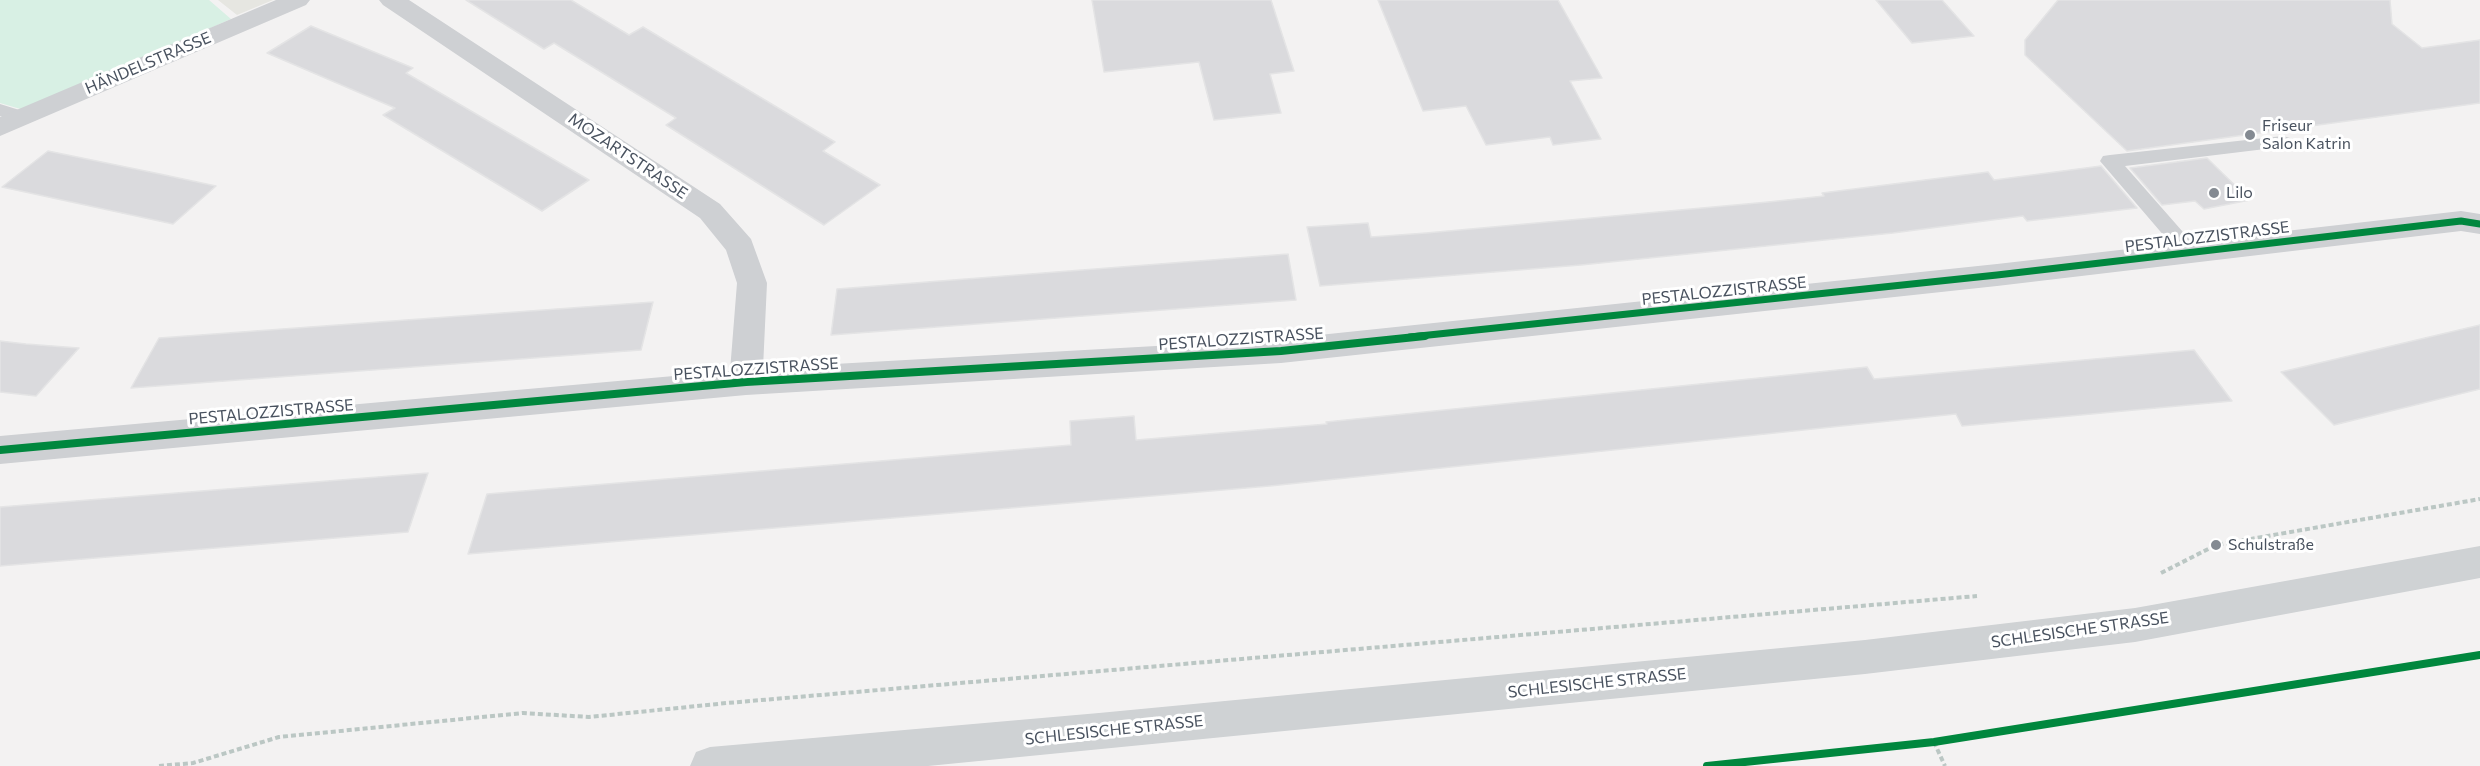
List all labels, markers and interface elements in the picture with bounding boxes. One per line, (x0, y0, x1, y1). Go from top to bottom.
street label: HÄNDELSTRASSE (82, 28, 214, 98)
street label: MOZARTSTRASSE (565, 109, 691, 203)
place label: Friseur Salon Katrin (2262, 116, 2351, 154)
marker: Friseur Salon Katrin (2243, 128, 2257, 142)
place label: Lilo (2226, 183, 2253, 203)
marker: Lilo (2207, 186, 2221, 200)
street label: PESTALOZZISTRASSE (2124, 217, 2290, 257)
street label: PESTALOZZISTRASSE (1641, 273, 1807, 309)
street label: PESTALOZZISTRASSE (1158, 324, 1324, 354)
street label: PESTALOZZISTRASSE (673, 354, 839, 384)
street label: PESTALOZZISTRASSE (188, 395, 354, 429)
place label: Schulstraße (2228, 535, 2314, 555)
marker: Schulstraße (2209, 538, 2223, 552)
street label: SCHLESISCHE STRASSE (1990, 608, 2170, 652)
street label: SCHLESISCHE STRASSE (1507, 664, 1687, 702)
street label: SCHLESISCHE STRASSE (1024, 711, 1204, 749)

